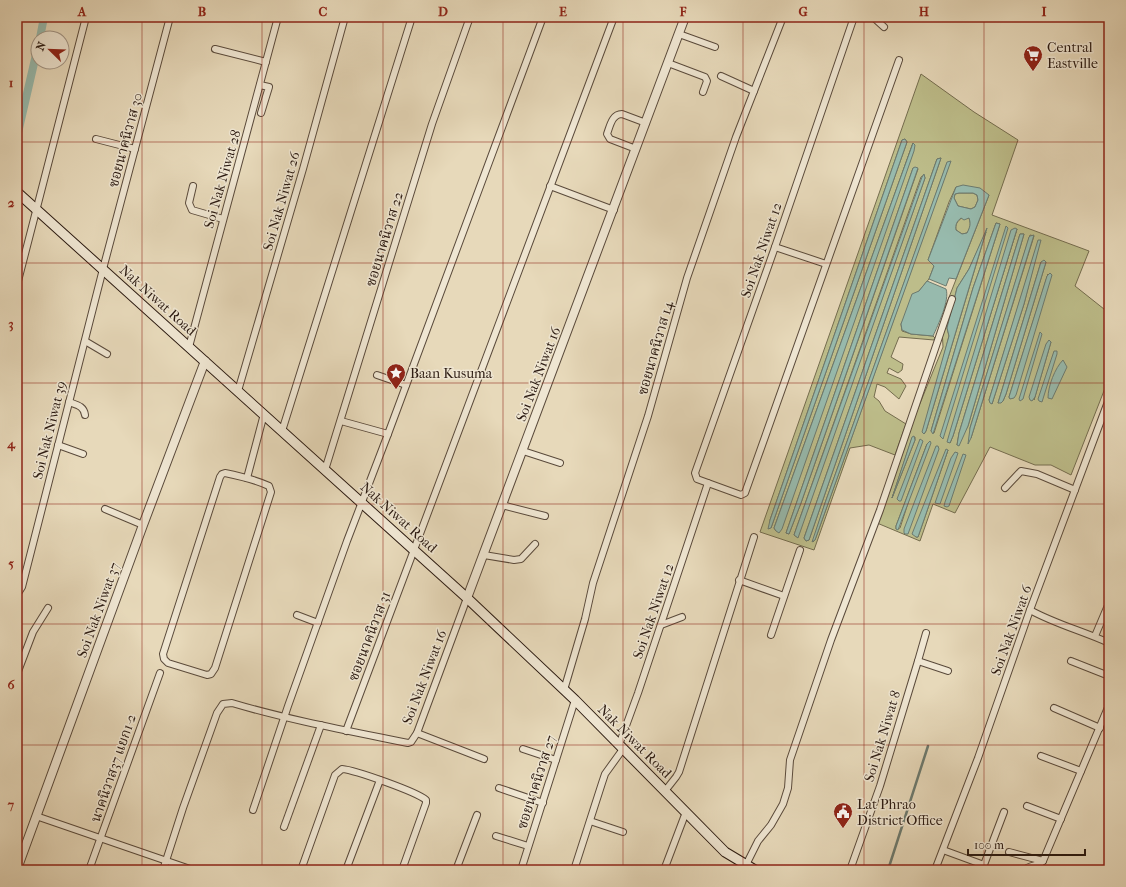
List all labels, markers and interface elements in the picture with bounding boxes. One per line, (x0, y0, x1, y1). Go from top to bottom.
text: A (77, 4, 87, 19)
text: B (198, 4, 207, 19)
text: C (319, 4, 328, 19)
text: D (438, 4, 448, 19)
text: E (559, 4, 567, 19)
text: F (679, 4, 687, 19)
text: G (798, 4, 808, 19)
text: H (919, 4, 930, 19)
text: I (1041, 4, 1047, 19)
north arrow (30, 30, 70, 70)
text: N (34, 39, 49, 53)
place label: Central Eastville (1047, 39, 1098, 72)
supermarket icon: Central Eastville (1022, 44, 1044, 72)
text: 1 (9, 75, 14, 90)
street label: ซอยนาคนิวาส 30 (105, 91, 146, 189)
street label: Soi Nak Niwat 28 (200, 128, 245, 230)
street label: Soi Nak Niwat 26 (259, 149, 304, 253)
street label: ซอยนาคนิวาส 22 (362, 190, 407, 289)
text: 2 (8, 195, 15, 210)
street label: Soi Nak Niwat 12 (737, 200, 786, 300)
street label: Nak Niwat Road (116, 261, 200, 340)
street label: ซอยนาคนิวาส 14 (634, 298, 677, 397)
text: 3 (8, 316, 14, 332)
street label: Soi Nak Niwat 16 (513, 324, 564, 424)
place icon: Baan Kusuma (385, 362, 407, 390)
place label: Baan Kusuma (410, 365, 493, 382)
street label: Soi Nak Niwat 39 (29, 379, 70, 481)
text: 4 (6, 436, 16, 452)
street label: Nak Niwat Road (357, 478, 441, 557)
text: 5 (8, 556, 14, 571)
street label: Soi Nak Niwat 37 (73, 560, 124, 660)
street label: Soi Nak Niwat 12 (629, 561, 678, 661)
street label: Soi Nak Niwat 6 (987, 582, 1036, 678)
street label: ซอยนาคนิวาส 31 (345, 589, 394, 683)
street label: Soi Nak Niwat 16 (399, 627, 450, 727)
text: 6 (7, 677, 15, 692)
street label: Soi Nak Niwat 8 (861, 688, 904, 784)
street label: Nak Niwat Road (594, 701, 675, 782)
street label: นาคนิวาส37 แยก1-2 (87, 712, 140, 824)
street label: ซอยนาคนิวาส 27 (513, 733, 560, 831)
place label: Lat Phrao District Office (857, 796, 943, 829)
text: 7 (7, 797, 15, 812)
public building icon: Lat Phrao District Office (832, 801, 854, 829)
scale bar (968, 831, 1085, 857)
text: 100 m (974, 838, 1004, 852)

